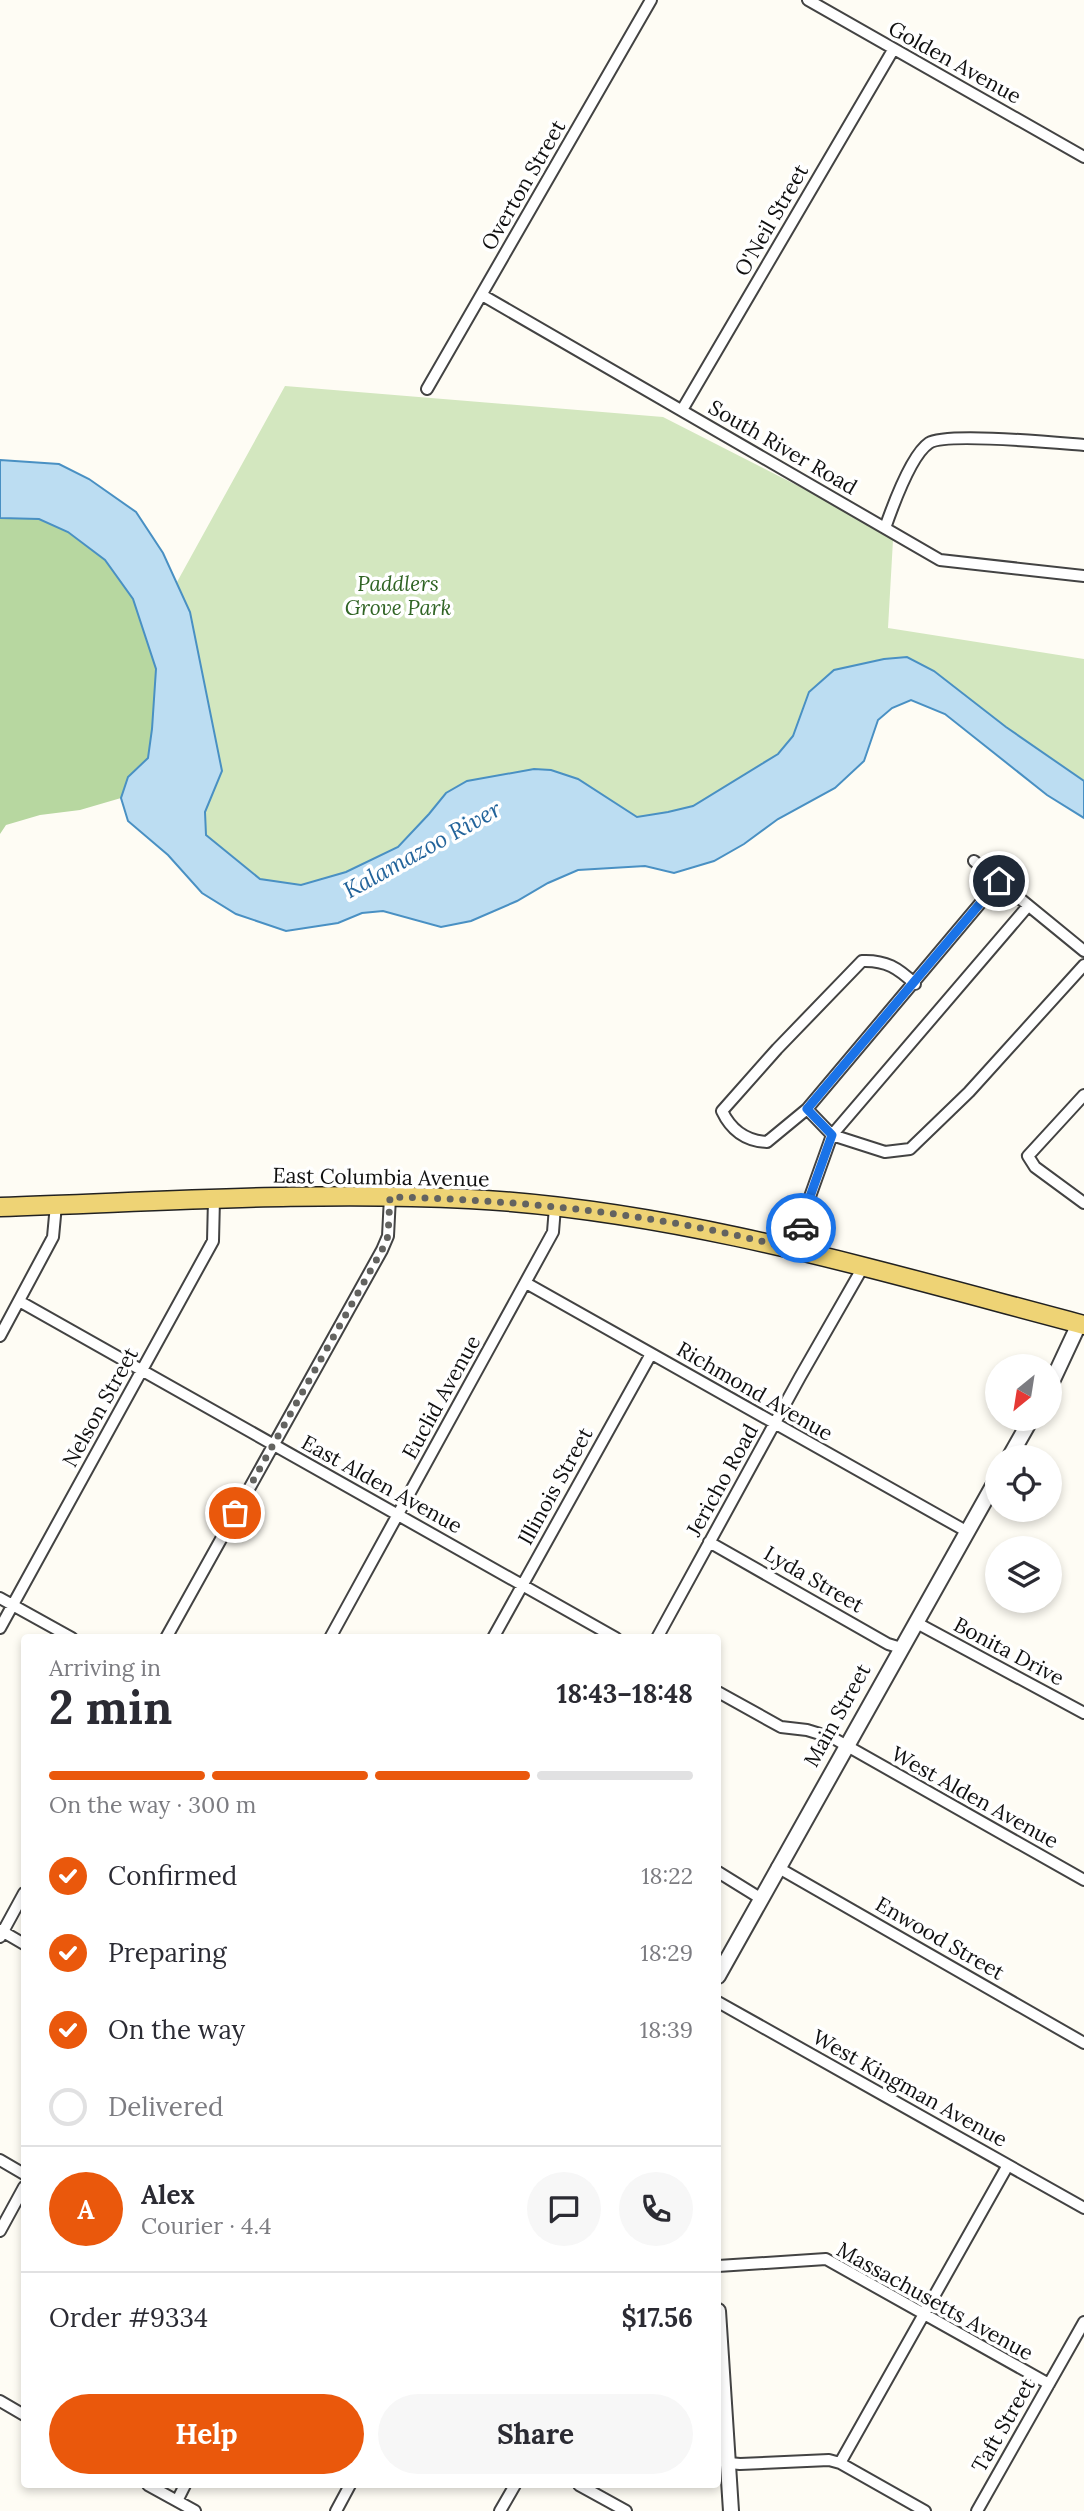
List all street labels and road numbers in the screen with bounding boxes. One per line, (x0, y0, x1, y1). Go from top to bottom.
street label: Golden Avenue (884, 14, 1026, 110)
street label: Overton Street (475, 114, 572, 255)
street label: O'Neil Street (728, 158, 814, 281)
street label: South River Road (704, 393, 862, 501)
street label: East Columbia Avenue (272, 1162, 490, 1192)
street label: Euclid Avenue (396, 1330, 486, 1464)
street label: Richmond Avenue (672, 1335, 838, 1447)
street label: Nelson Street (56, 1342, 144, 1472)
street label: Jericho Road (680, 1419, 764, 1542)
street label: Illinois Street (512, 1422, 599, 1549)
street label: East Alden Avenue (297, 1429, 467, 1539)
street label: Lyda Street (759, 1540, 870, 1619)
street label: Bonita Drive (949, 1611, 1069, 1691)
street label: Main Street (798, 1658, 877, 1771)
street label: West Alden Avenue (887, 1740, 1063, 1854)
street label: Enwood Street (871, 1890, 1010, 1986)
street label: West Kingman Avenue (808, 2023, 1012, 2153)
street label: Massachusetts Avenue (832, 2236, 1038, 2366)
street label: Taft Street (965, 2372, 1041, 2477)

